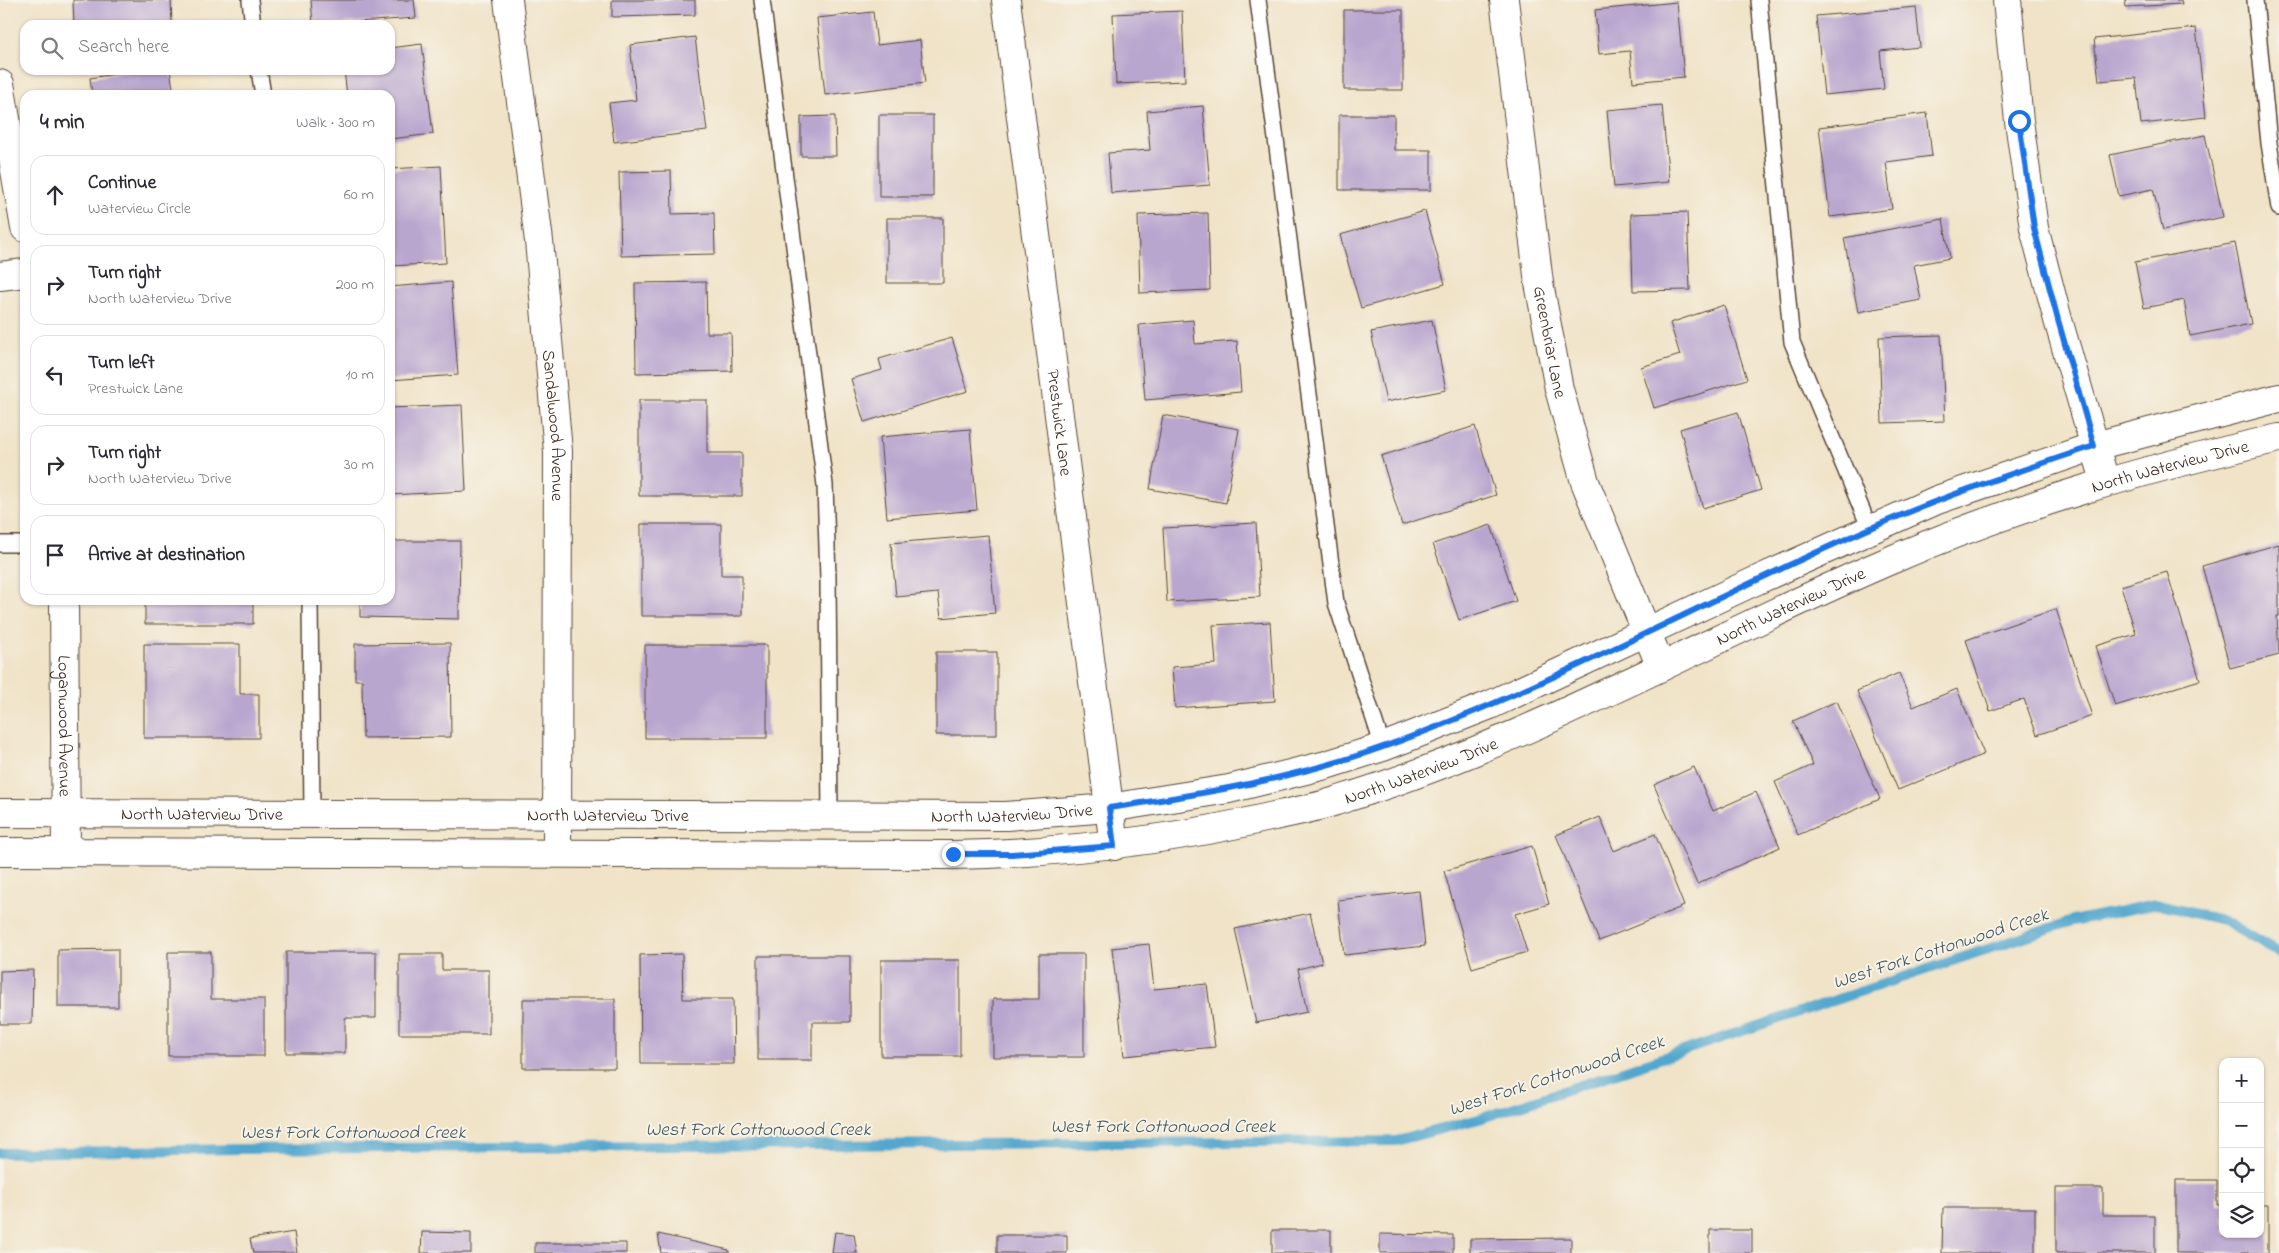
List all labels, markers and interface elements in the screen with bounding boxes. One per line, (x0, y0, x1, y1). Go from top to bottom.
search box (20, 20, 395, 75)
icon: search (38, 34, 66, 62)
text: Search here (78, 34, 169, 61)
text: 4 min (40, 108, 84, 138)
route start (2008, 110, 2031, 133)
text: Walk · 300 m (296, 111, 375, 135)
text: Continue (88, 170, 156, 197)
icon: ahead (41, 181, 69, 209)
text: 60 m (344, 183, 374, 207)
text: Waterview Circle (88, 197, 191, 221)
text: Turn right (88, 260, 161, 287)
icon: right (41, 271, 69, 299)
text: 200 m (336, 273, 374, 297)
street label: Greenbriar Lane (1525, 284, 1572, 402)
text: North Waterview Drive (88, 287, 232, 311)
street label: Sandalwood Avenue (534, 349, 569, 502)
text: Turn left (88, 350, 155, 377)
icon: left (41, 361, 69, 389)
text: 10 m (346, 363, 374, 387)
street label: Prestwick Lane (1038, 368, 1078, 478)
text: Prestwick Lane (88, 377, 183, 401)
street label: North Waterview Drive (2089, 434, 2252, 501)
text: Turn right (88, 440, 161, 467)
icon: right (41, 451, 69, 479)
text: 30 m (344, 453, 374, 477)
text: North Waterview Drive (88, 467, 232, 491)
icon: arrive (41, 541, 69, 569)
text: Arrive at destination (88, 542, 245, 569)
street label: North Waterview Drive (1712, 561, 1871, 654)
street label: Loganwood Avenue (49, 655, 77, 798)
street label: North Waterview Drive (1342, 732, 1503, 813)
street label: North Waterview Drive (931, 798, 1095, 831)
street label: North Waterview Drive (121, 802, 284, 829)
street label: North Waterview Drive (527, 804, 690, 830)
route end (942, 843, 965, 866)
water label: West Fork Cottonwood Creek (1830, 902, 2053, 997)
water label: West Fork Cottonwood Creek (1446, 1029, 1669, 1124)
map controls (2219, 1058, 2264, 1238)
button: + (2219, 1058, 2264, 1103)
button: − (2219, 1103, 2264, 1148)
water label: West Fork Cottonwood Creek (1051, 1114, 1276, 1141)
water label: West Fork Cottonwood Creek (646, 1117, 871, 1144)
water label: West Fork Cottonwood Creek (241, 1120, 466, 1147)
button: locate (2219, 1148, 2264, 1193)
button: layers (2219, 1193, 2264, 1238)

